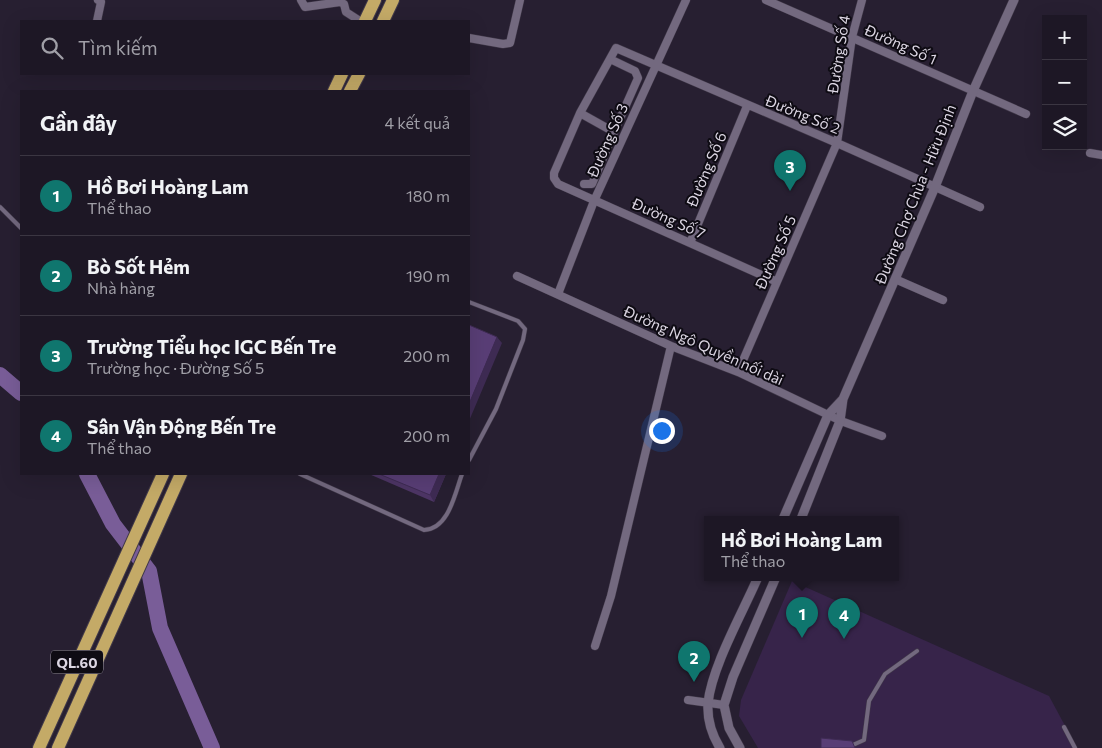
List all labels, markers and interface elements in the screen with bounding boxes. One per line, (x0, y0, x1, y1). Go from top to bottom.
street label: Đường Số 4 (823, 13, 853, 96)
map controls (1042, 15, 1087, 150)
button: + (1042, 15, 1087, 60)
search box (20, 20, 470, 75)
street label: Đường Số 1 (861, 20, 940, 68)
icon: search (38, 34, 66, 62)
text: Tìm kiếm (78, 36, 157, 59)
button: − (1042, 60, 1087, 105)
street label: Đường Số 2 (762, 91, 843, 137)
street label: Đường Số 3 (582, 100, 631, 181)
street label: Đường Chợ Chùa - Hữu Định (870, 102, 959, 287)
button: layers (1042, 105, 1087, 150)
text: Gần đây (40, 110, 117, 135)
text: 4 kết quả (384, 113, 450, 132)
street label: Đường Số 6 (682, 129, 730, 210)
pin: 3 (774, 150, 806, 191)
text: Hồ Bơi Hoàng Lam (87, 175, 249, 198)
text: 1 (52, 186, 60, 205)
text: 180 m (406, 186, 450, 205)
street label: Đường Số 7 (629, 193, 708, 242)
text: Thể thao (87, 198, 152, 217)
street label: Đường Số 5 (750, 212, 799, 293)
text: Bò Sốt Hẻm (87, 255, 190, 278)
text: 2 (51, 266, 61, 285)
text: 190 m (406, 266, 450, 285)
text: Nhà hàng (87, 278, 155, 297)
street label: Đường Ngô Quyền nối dài (620, 301, 787, 388)
text: Trường Tiểu học IGC Bến Tre (87, 335, 336, 358)
text: 3 (51, 346, 61, 365)
text: 200 m (403, 346, 450, 365)
text: Trường học · Đường Số 5 (87, 358, 264, 377)
text: Sân Vận Động Bến Tre (87, 415, 276, 438)
your location (649, 418, 675, 444)
text: 4 (51, 426, 61, 445)
text: 200 m (403, 426, 450, 445)
text: Thể thao (87, 438, 152, 457)
popup (704, 516, 899, 581)
text: Hồ Bơi Hoàng Lam (721, 528, 882, 551)
text: Thể thao (721, 551, 785, 570)
pin: 1 (786, 597, 818, 638)
pin: 4 (828, 598, 860, 639)
pin: 2 (678, 641, 710, 682)
road number: QL.60 (51, 650, 103, 674)

